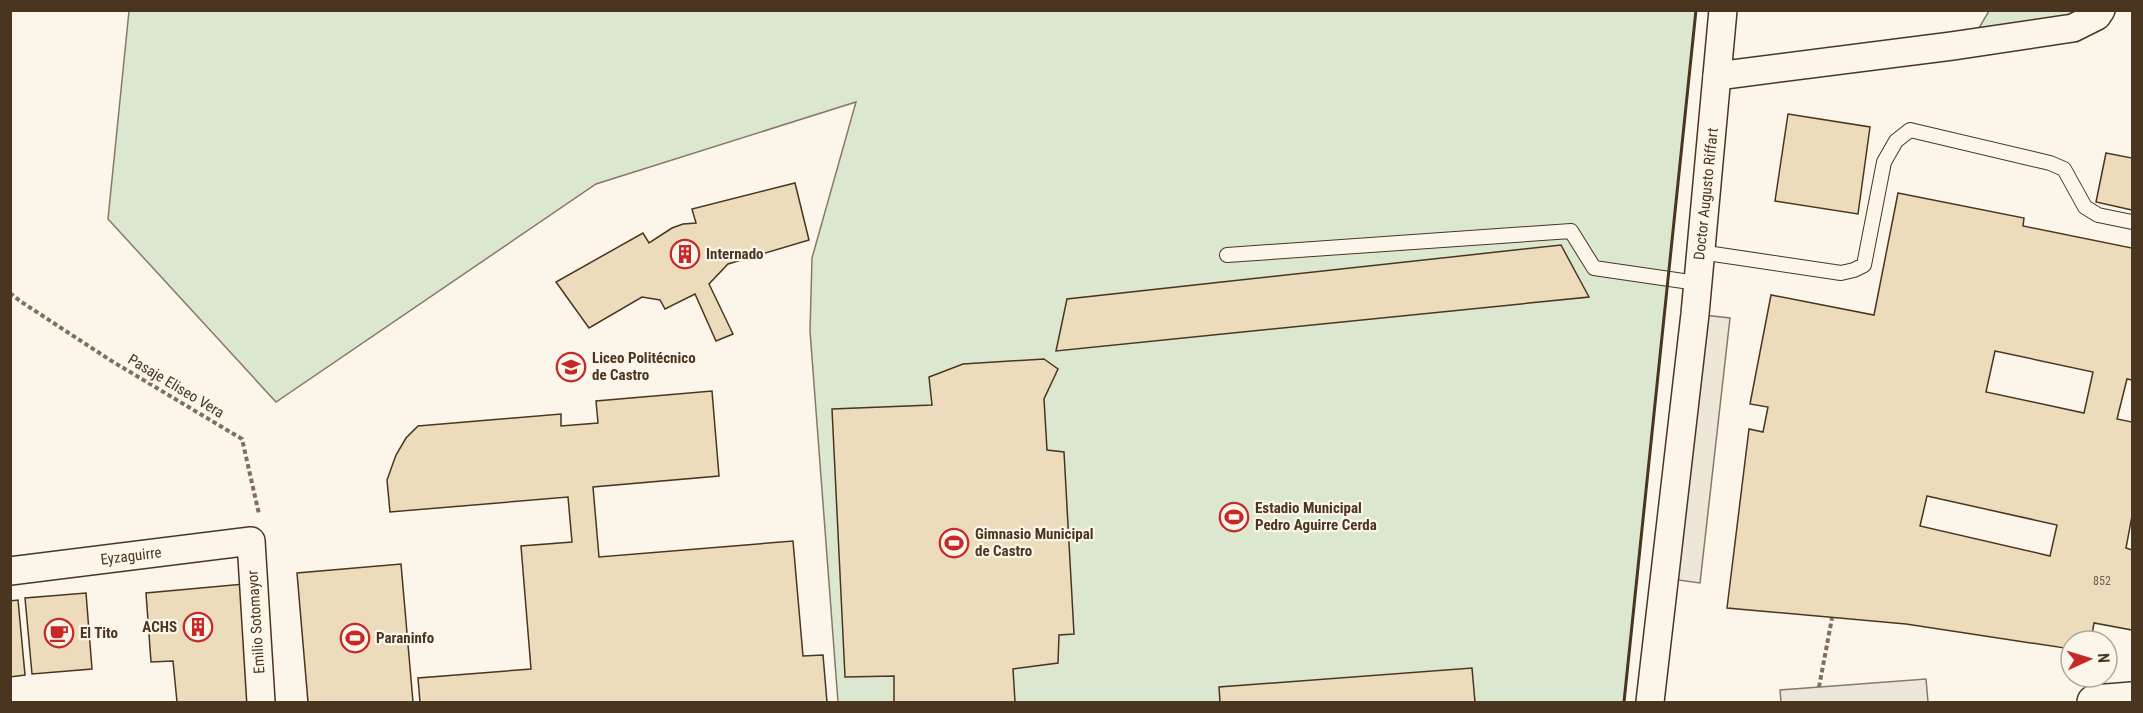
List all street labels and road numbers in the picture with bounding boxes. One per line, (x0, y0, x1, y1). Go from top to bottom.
street label: Doctor Augusto Riffart (1690, 127, 1722, 261)
street label: Pasaje Eliseo Vera (125, 350, 227, 422)
street label: Eyzaguirre (99, 543, 163, 569)
street label: Emilio Sotomayor (243, 569, 269, 674)

